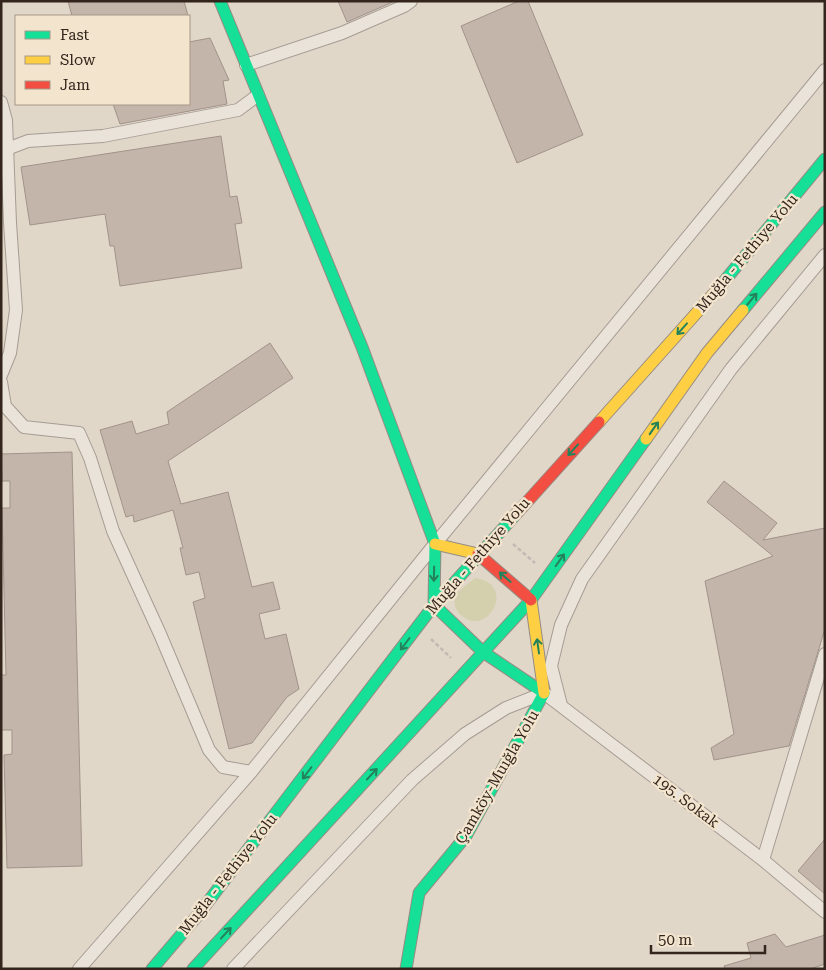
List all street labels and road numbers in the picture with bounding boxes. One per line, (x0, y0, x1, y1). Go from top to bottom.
street label: Muğla - Fethiye Yolu (692, 190, 802, 316)
street label: Muğla - Fethiye Yolu (422, 494, 534, 618)
street label: Çamköy-Muığla Yolu (451, 706, 543, 847)
street label: 195. Sokak (649, 770, 723, 832)
street label: Muğla - Fethiye Yolu (175, 809, 281, 938)

